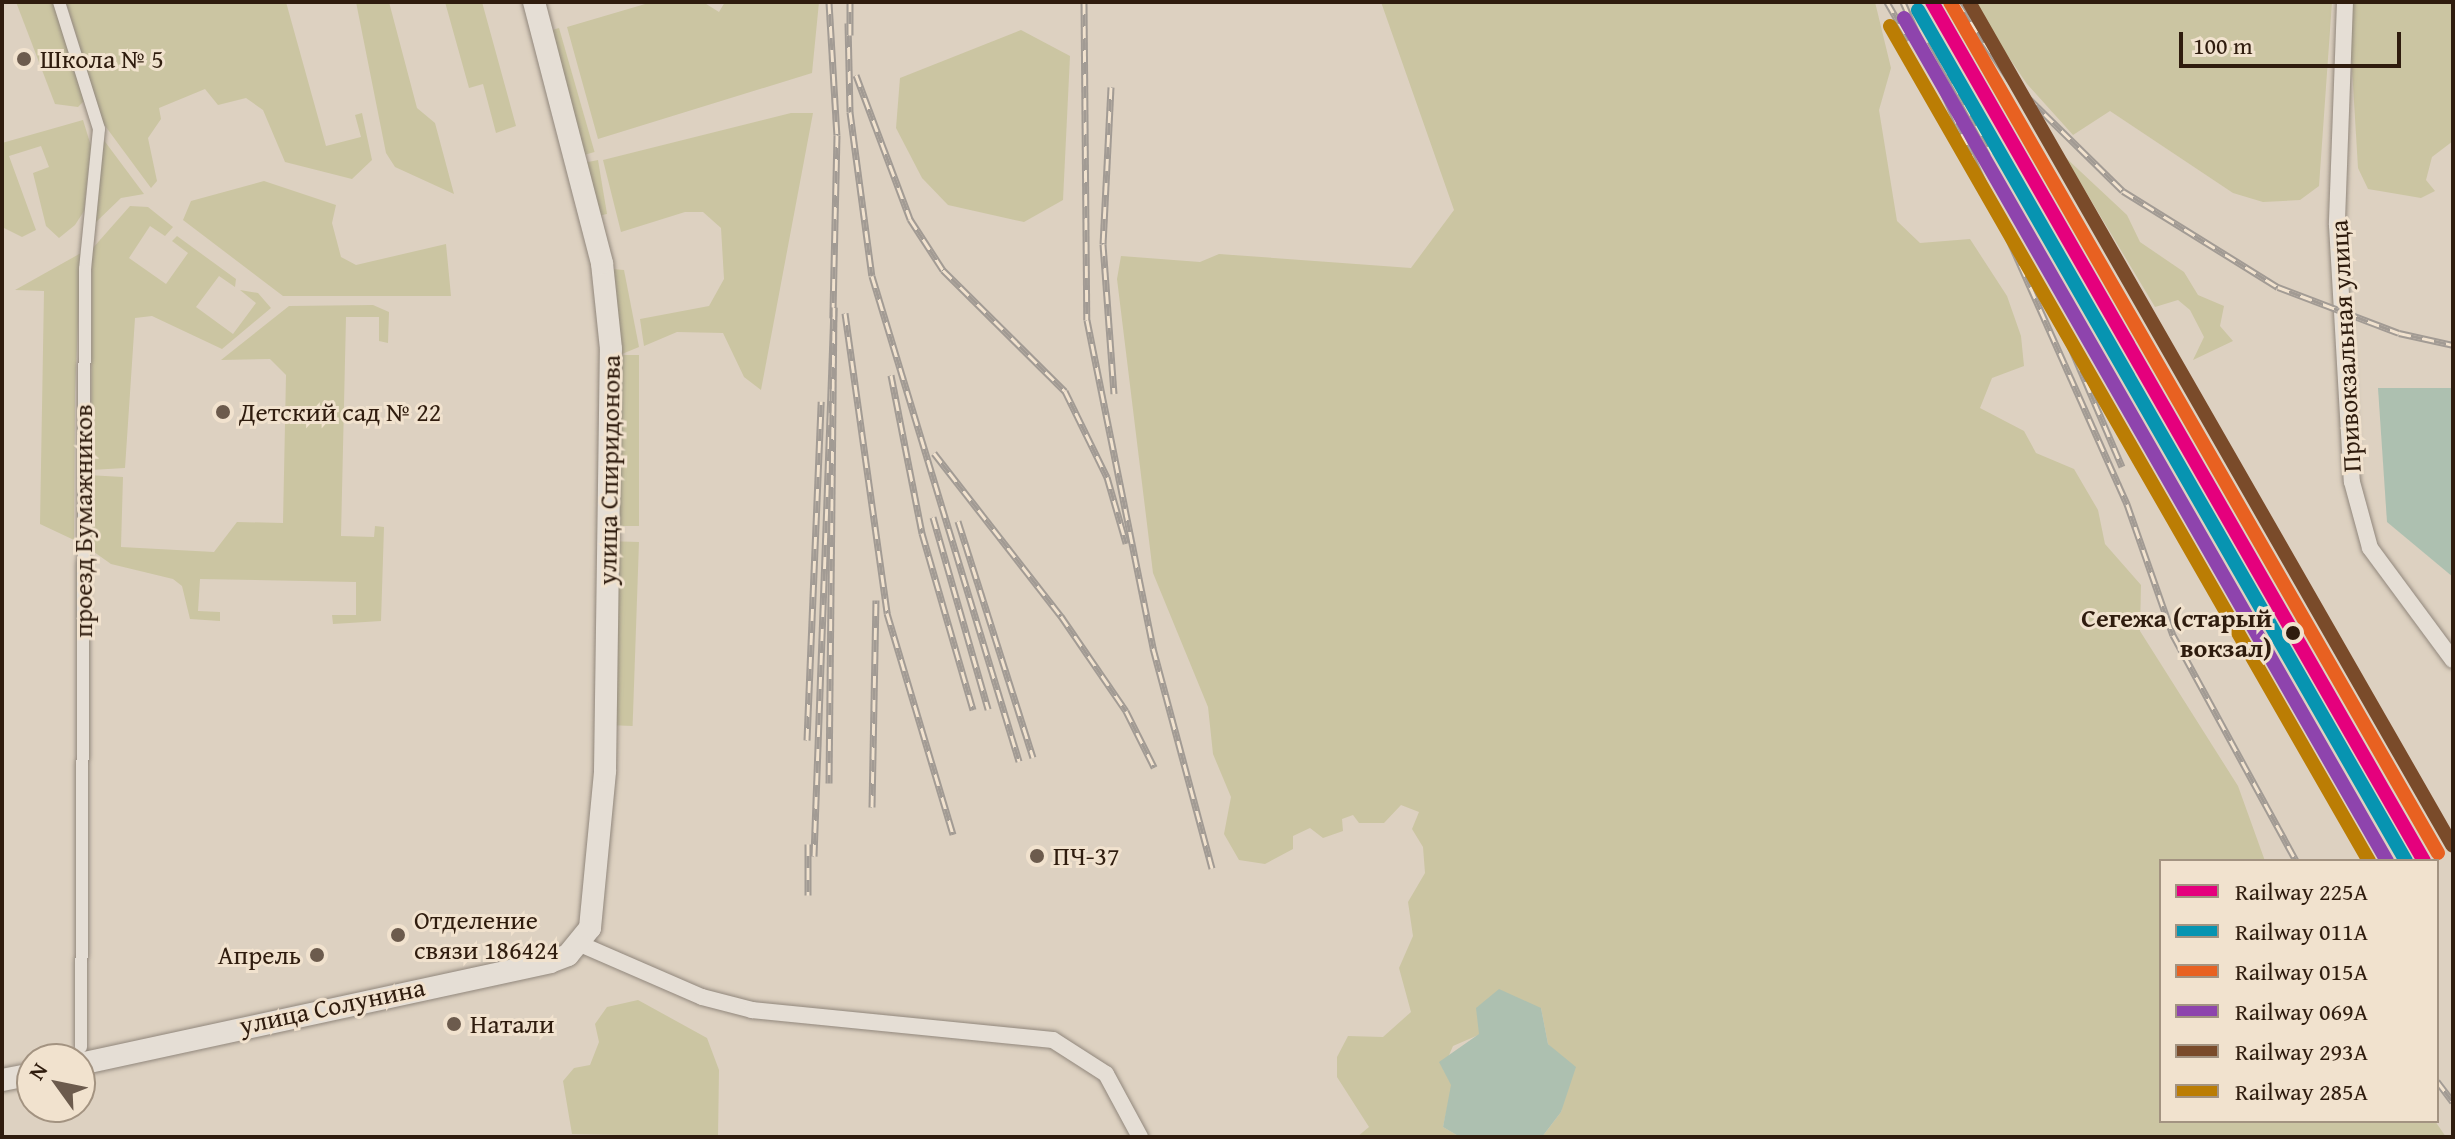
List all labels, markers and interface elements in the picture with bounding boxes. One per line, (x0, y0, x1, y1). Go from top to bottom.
scale bar (2183, 16, 2405, 66)
text: 100 m (2193, 28, 2253, 63)
place label: Школа № 5 (40, 43, 164, 75)
marker: Школа № 5 (15, 50, 33, 68)
street label: Привокзальная улица (2323, 219, 2367, 473)
street label: улица Спиридонова (591, 355, 627, 585)
place label: Детский сад № 22 (239, 396, 441, 428)
marker: Детский сад № 22 (214, 403, 232, 421)
street label: проезд Бумажников (67, 404, 99, 638)
place label: Сегежа (старый вокзал) (2081, 602, 2272, 664)
marker: Сегежа (старый вокзал) (2279, 619, 2307, 647)
place label: ПЧ-37 (1053, 840, 1120, 872)
marker: ПЧ-37 (1028, 847, 1046, 865)
legend (2159, 859, 2439, 1123)
text: Railway 225А (2235, 874, 2368, 909)
place label: Отделение связи 186424 (414, 904, 559, 966)
text: Railway 011А (2235, 914, 2368, 949)
marker: Отделение связи 186424 (389, 926, 407, 944)
place label: Апрель (218, 939, 301, 971)
marker: Апрель (308, 946, 326, 964)
text: Railway 015А (2235, 954, 2368, 989)
street label: улица Солунина (236, 971, 428, 1041)
text: Railway 069А (2235, 994, 2368, 1029)
place label: Натали (470, 1008, 554, 1040)
marker: Натали (445, 1015, 463, 1033)
text: Railway 293А (2235, 1034, 2368, 1069)
north arrow (16, 1043, 96, 1123)
text: N (20, 1056, 55, 1086)
text: Railway 285А (2235, 1074, 2368, 1109)

